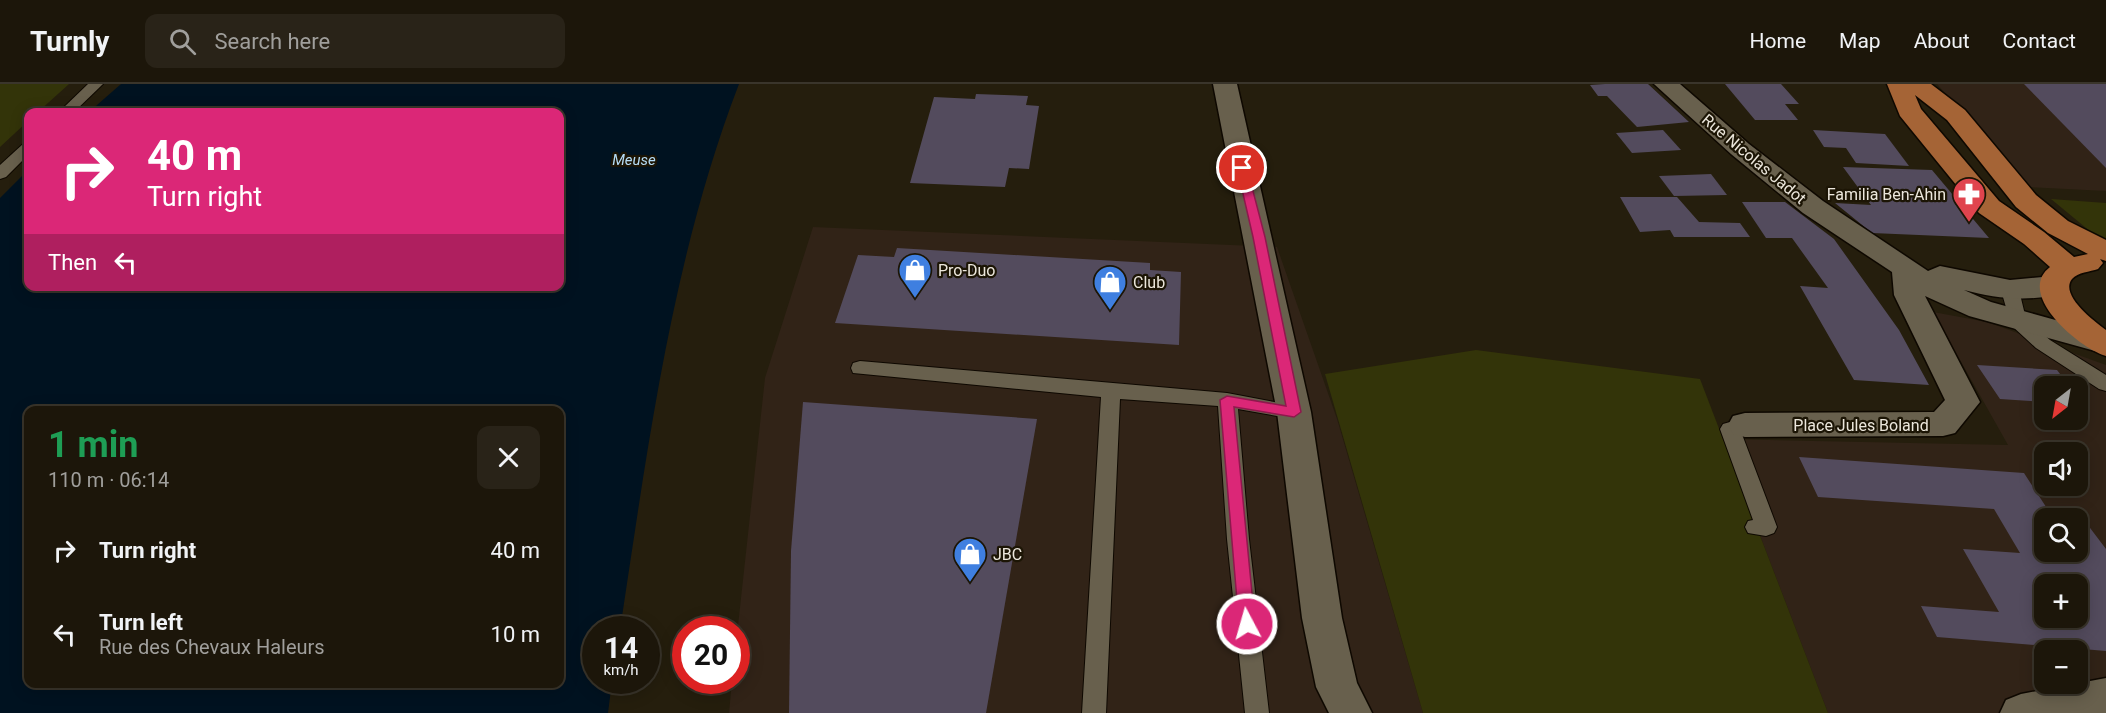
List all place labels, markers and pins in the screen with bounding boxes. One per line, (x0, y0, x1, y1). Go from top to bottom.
pin (1216, 142, 1267, 193)
pharmacy icon: Familia Ben-Ahin (1951, 176, 1987, 223)
place label: Familia Ben-Ahin (1827, 185, 1946, 204)
shop icon: Pro-Duo (897, 252, 933, 299)
place label: Pro-Duo (938, 261, 995, 280)
shop icon: Club (1092, 264, 1128, 311)
place label: Club (1133, 273, 1165, 292)
shop icon: JBC (952, 536, 988, 583)
place label: JBC (993, 545, 1022, 564)

